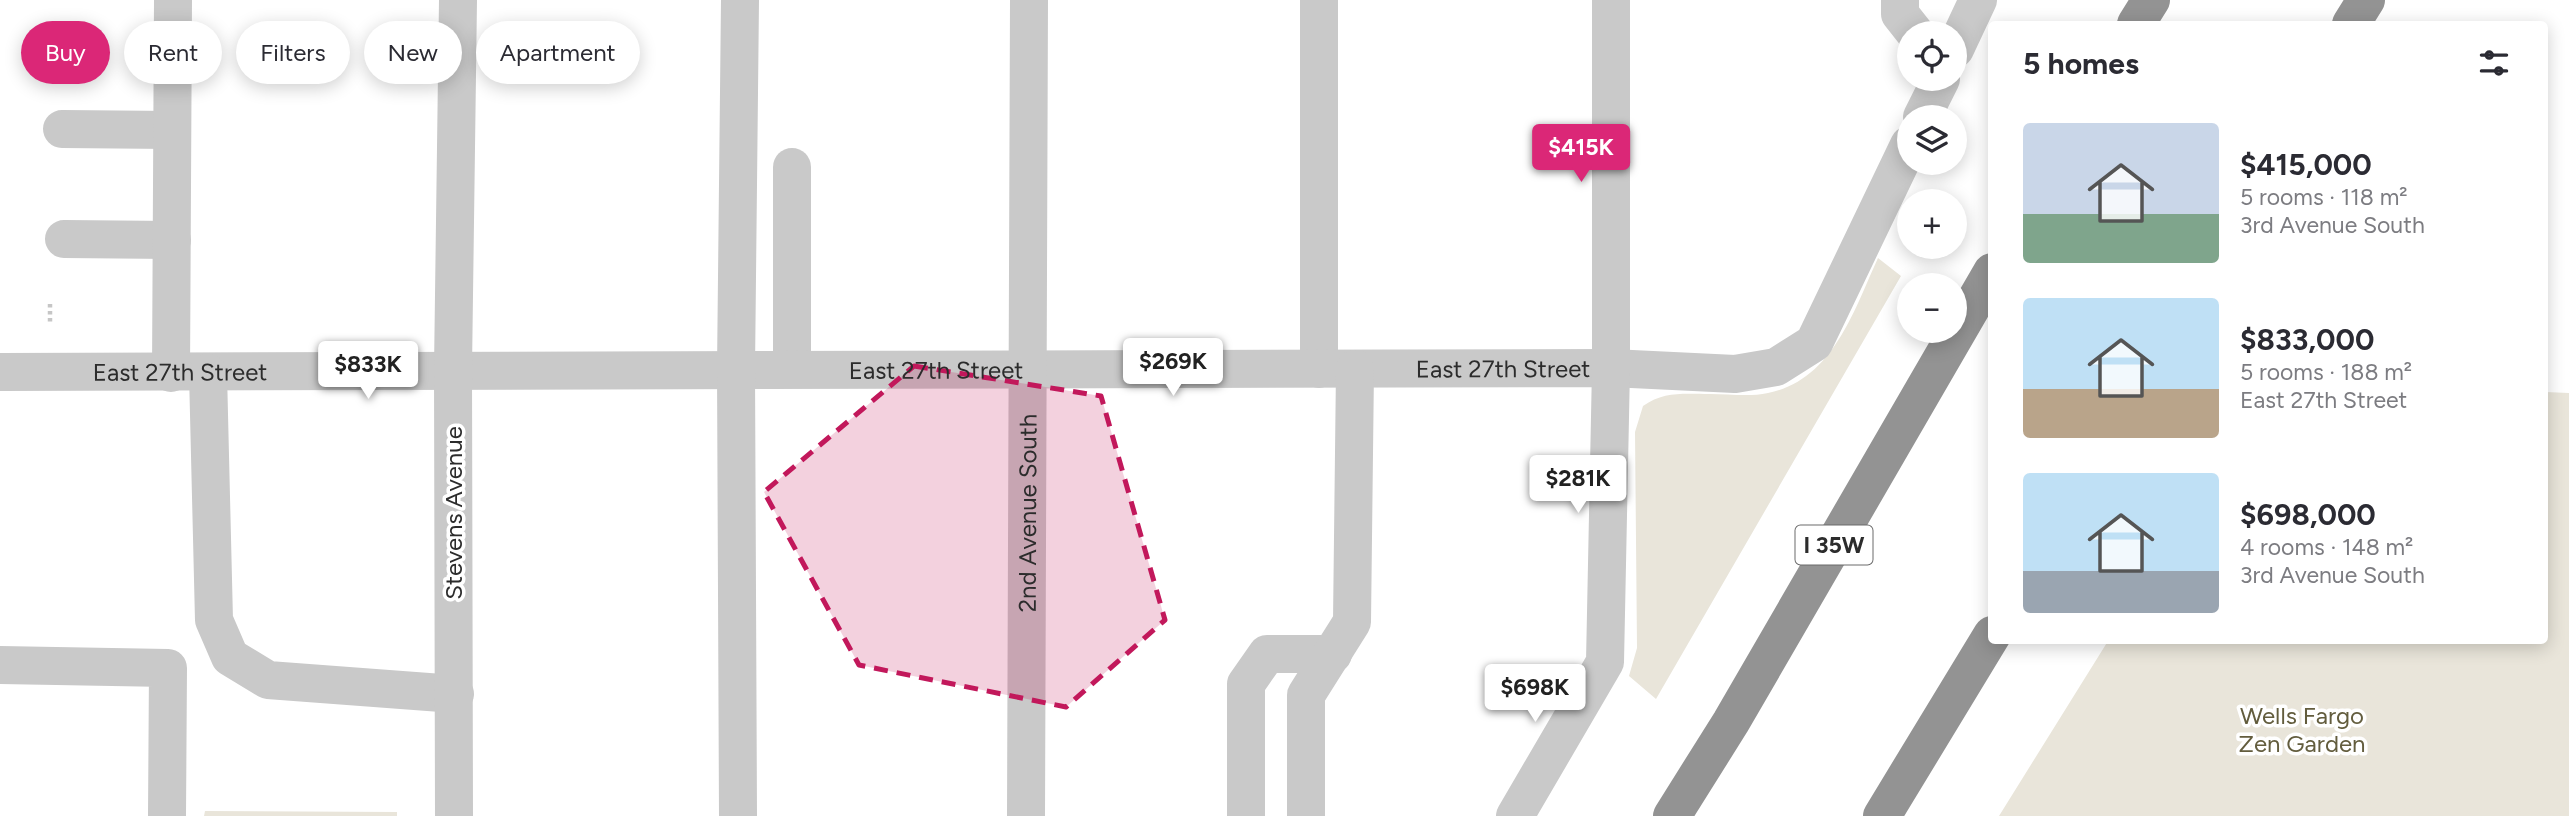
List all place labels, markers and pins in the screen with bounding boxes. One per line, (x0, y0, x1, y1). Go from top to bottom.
pin: $415K (1532, 124, 1630, 184)
pin: $269K (1124, 338, 1222, 398)
pin: $833K (319, 342, 417, 401)
pin: $281K (1529, 456, 1627, 515)
pin: $698K (1486, 664, 1584, 724)

